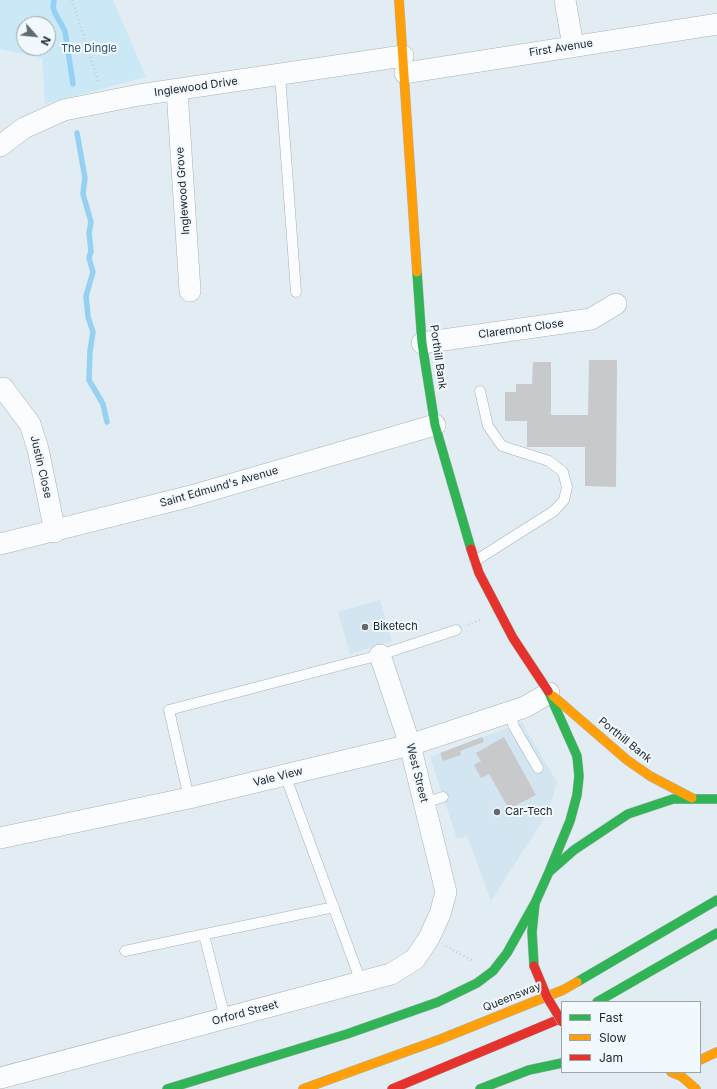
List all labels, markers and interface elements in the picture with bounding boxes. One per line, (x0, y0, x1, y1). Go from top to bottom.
north arrow (16, 16, 56, 56)
text: N (38, 34, 54, 48)
street label: First Avenue (528, 36, 594, 60)
park label: The Dingle (61, 42, 117, 56)
street label: Inglewood Drive (153, 75, 239, 99)
street label: Inglewood Grove (173, 147, 193, 235)
street label: Claremont Close (477, 316, 565, 342)
street label: Porthill Bank (427, 324, 449, 390)
street label: Justin Close (27, 434, 55, 500)
street label: Saint Edmund's Avenue (158, 464, 280, 510)
place label: Biketech (373, 620, 418, 634)
marker: Biketech (360, 622, 370, 632)
street label: Porthill Bank (596, 714, 654, 766)
street label: West Street (403, 742, 431, 804)
street label: Vale View (252, 764, 304, 790)
place label: Car-Tech (505, 805, 553, 819)
marker: Car-Tech (492, 807, 502, 817)
street label: Queensway (481, 979, 543, 1015)
street label: Orford Street (211, 998, 279, 1028)
legend (561, 1001, 701, 1073)
text: Fast (599, 1010, 623, 1025)
text: Slow (599, 1030, 626, 1045)
text: Jam (599, 1050, 623, 1065)

